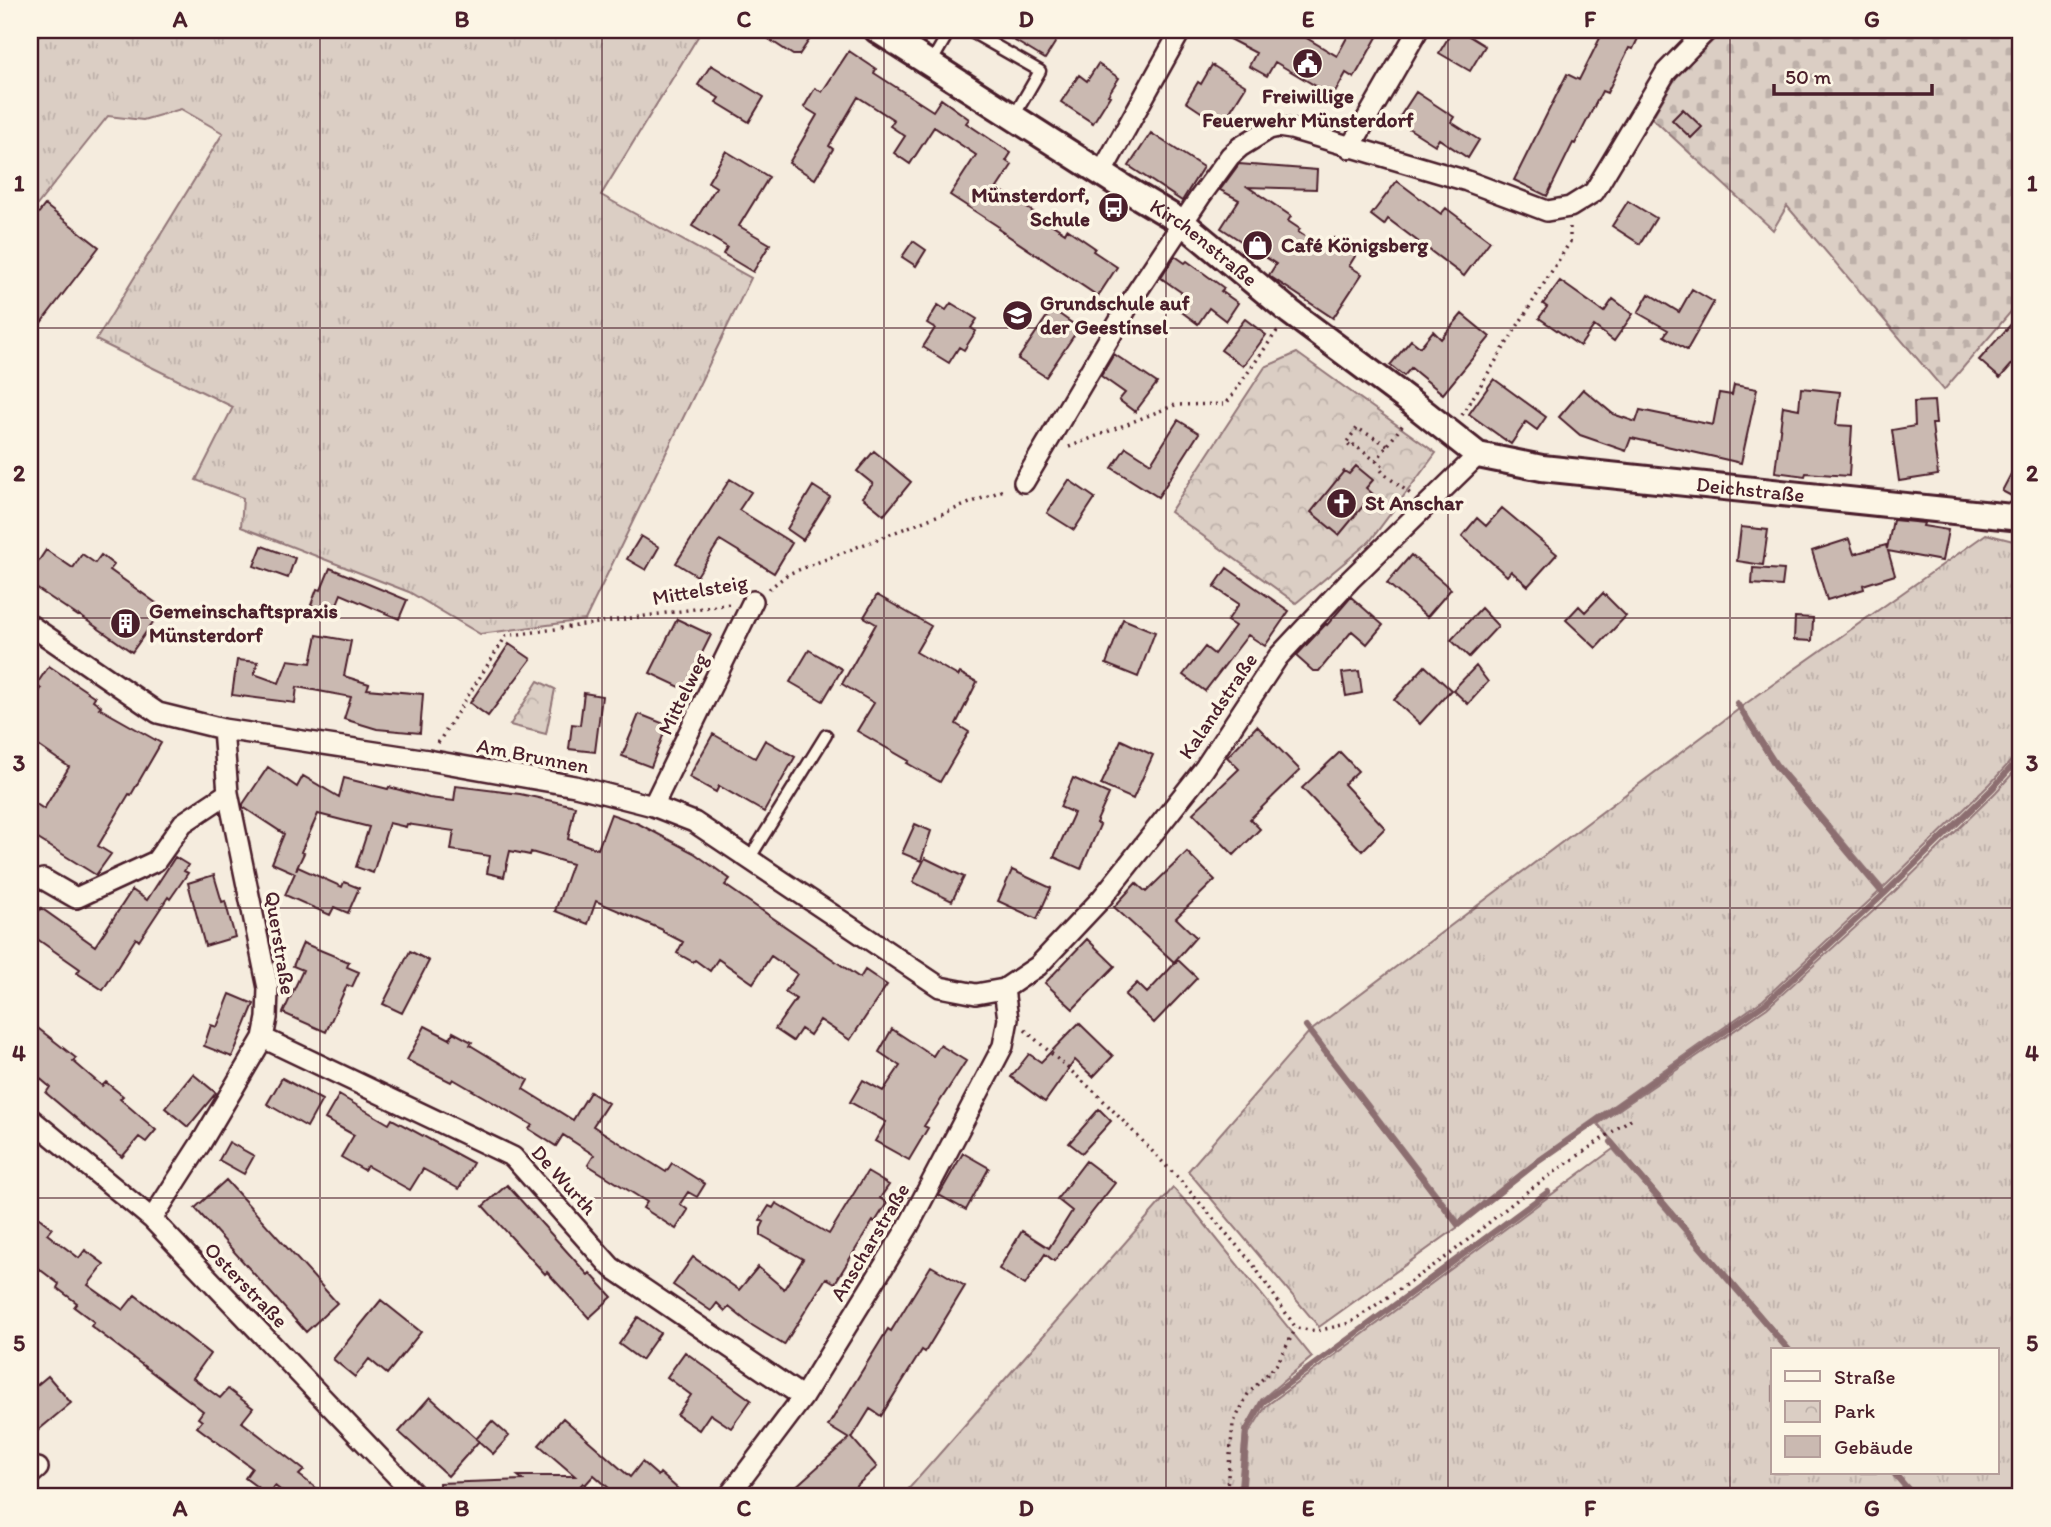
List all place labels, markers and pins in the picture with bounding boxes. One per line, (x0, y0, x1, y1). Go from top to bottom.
public building icon: Freiwillige Feuerwehr Münsterdorf (1291, 47, 1325, 81)
place label: Freiwillige Feuerwehr Münsterdorf (1202, 83, 1414, 132)
place label: Münsterdorf, Schule (971, 182, 1090, 231)
bus stop icon: Münsterdorf, Schule (1096, 190, 1130, 224)
shop icon: Café Königsberg (1241, 228, 1275, 262)
place label: Café Königsberg (1281, 232, 1429, 258)
place label: Grundschule auf der Geestinsel (1040, 290, 1190, 339)
school or university icon: Grundschule auf der Geestinsel (1000, 298, 1034, 332)
church icon: St Anschar (1325, 486, 1359, 520)
place label: St Anschar (1365, 490, 1464, 515)
place label: Gemeinschaftspraxis Münsterdorf (149, 598, 338, 647)
building icon: Gemeinschaftspraxis Münsterdorf (109, 606, 143, 640)

